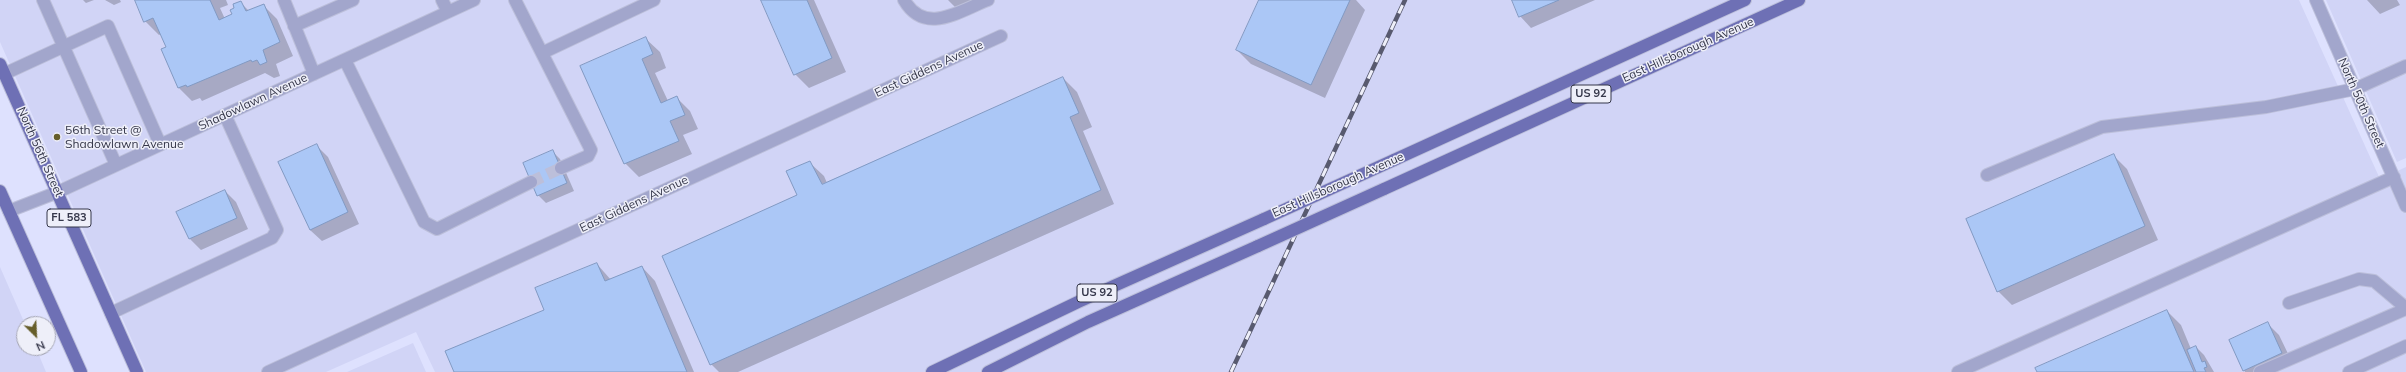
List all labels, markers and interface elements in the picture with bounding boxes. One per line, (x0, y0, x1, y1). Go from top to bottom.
street label: East Hillsborough Avenue (1620, 14, 1756, 86)
street label: East Giddens Avenue (873, 38, 985, 100)
street label: North 50th Street (2335, 56, 2387, 150)
street label: Shadowlawn Avenue (196, 70, 310, 134)
road number: US 92 (1571, 85, 1611, 103)
street label: North 56th Street (14, 105, 66, 199)
place label: 56th Street @ Shadowlawn Avenue (65, 123, 183, 151)
marker: 56th Street @ Shadowlawn Avenue (52, 132, 62, 142)
street label: East Hillsborough Avenue (1270, 149, 1406, 221)
street label: East Giddens Avenue (578, 173, 690, 235)
road number: FL 583 (47, 209, 91, 227)
road number: US 92 (1077, 284, 1117, 302)
north arrow (16, 316, 56, 356)
text: N (34, 338, 47, 354)

